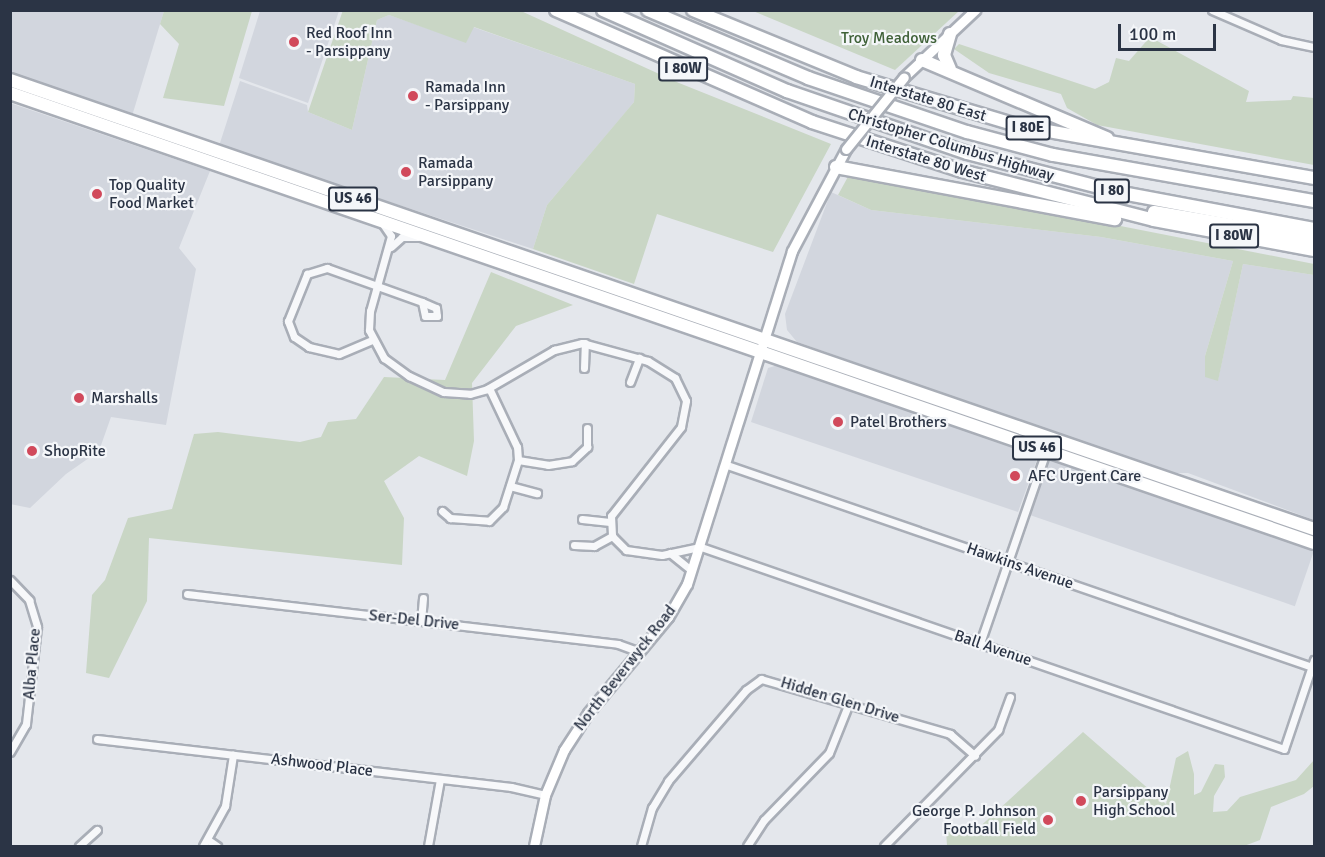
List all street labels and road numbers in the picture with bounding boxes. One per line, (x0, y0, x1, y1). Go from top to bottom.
road number: I 80W (658, 57, 708, 81)
street label: Interstate 80 East (867, 72, 989, 126)
street label: Christopher Columbus Highway (846, 104, 1056, 186)
road number: I 80E (1006, 116, 1050, 140)
street label: Interstate 80 West (864, 132, 988, 186)
road number: I 80 (1092, 179, 1132, 203)
road number: US 46 (328, 187, 378, 211)
road number: I 80W (1208, 224, 1260, 248)
road number: US 46 (1012, 436, 1062, 460)
street label: Hawkins Avenue (964, 539, 1076, 593)
street label: North Beverwyck Road (570, 601, 680, 735)
street label: Ser-Del Drive (368, 606, 460, 634)
street label: Ball Avenue (952, 626, 1034, 670)
street label: Alba Place (19, 627, 45, 701)
street label: Hidden Glen Drive (778, 673, 902, 727)
street label: Ashwood Place (270, 749, 374, 781)

